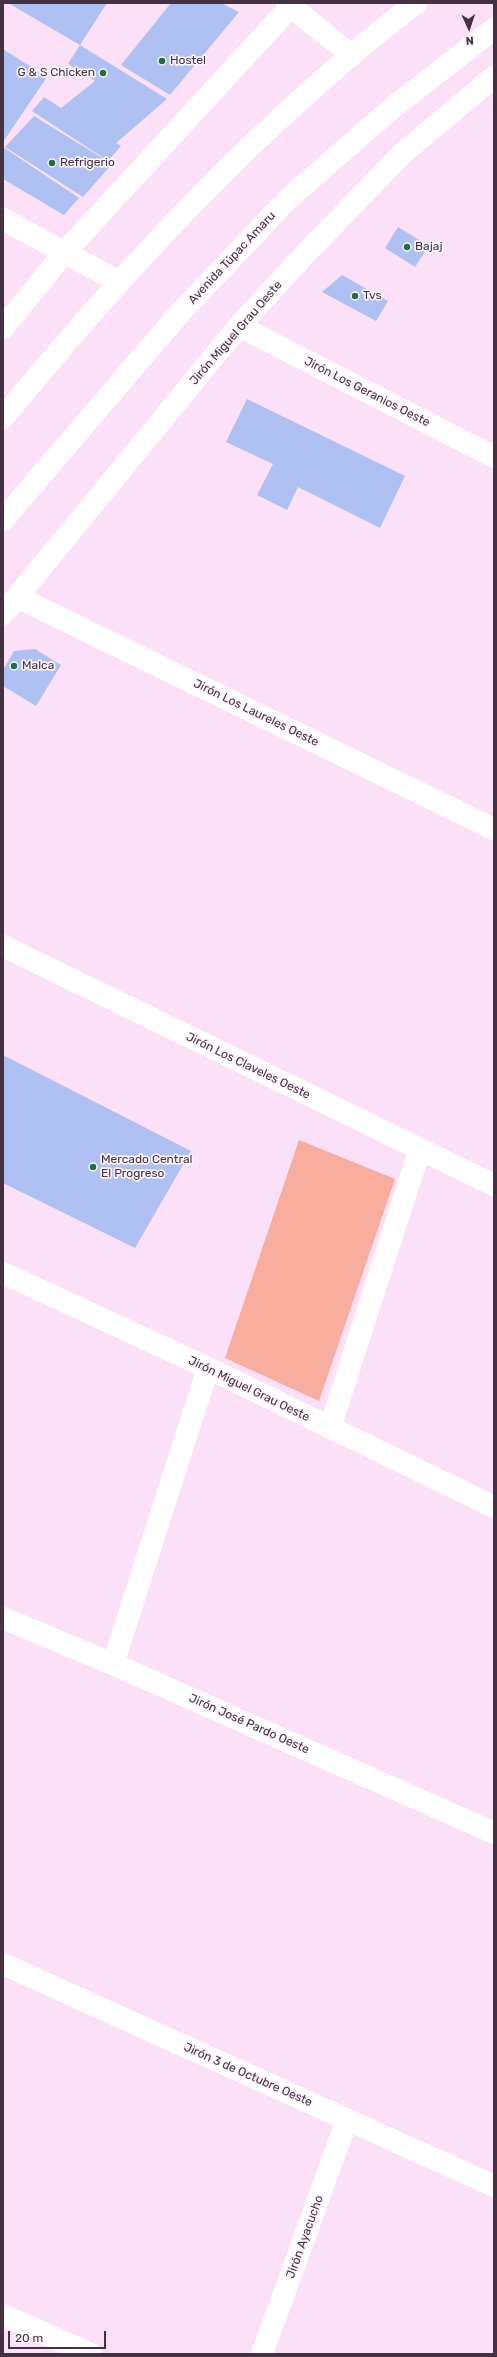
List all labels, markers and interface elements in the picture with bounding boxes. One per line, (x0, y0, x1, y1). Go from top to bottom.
north arrow (449, 8, 489, 48)
text: N (465, 34, 474, 47)
place label: Hostel (170, 54, 206, 68)
marker: Hostel (157, 56, 167, 66)
place label: G & S Chicken (17, 66, 95, 80)
marker: G & S Chicken (98, 68, 108, 78)
place label: Refrigerio (60, 156, 115, 170)
marker: Refrigerio (47, 158, 57, 168)
street label: Avenida Túpac Amaru (185, 209, 279, 307)
place label: Bajaj (415, 240, 443, 254)
marker: Bajaj (402, 242, 412, 252)
street label: Jirón Miguel Grau Oeste (187, 278, 285, 388)
place label: Tvs (363, 289, 382, 303)
marker: Tvs (350, 291, 360, 301)
street label: Jirón Los Geranios Oeste (302, 354, 432, 430)
place label: Malca (22, 659, 54, 673)
marker: Malca (9, 661, 19, 671)
street label: Jirón Los Laureles Oeste (191, 676, 321, 750)
street label: Jirón Los Claveles Oeste (184, 1030, 312, 1102)
place label: Mercado Central El Progreso (101, 1153, 192, 1181)
marker: Mercado Central El Progreso (88, 1162, 98, 1172)
street label: Jirón Miguel Grau Oeste (186, 1353, 312, 1425)
street label: Jirón José Pardo Oeste (187, 1691, 311, 1757)
street label: Jirón 3 de Octubre Oeste (181, 2040, 315, 2110)
street label: Jirón Ayacucho (283, 2193, 327, 2281)
scale bar (10, 2323, 108, 2349)
text: 20 m (15, 2331, 43, 2345)

